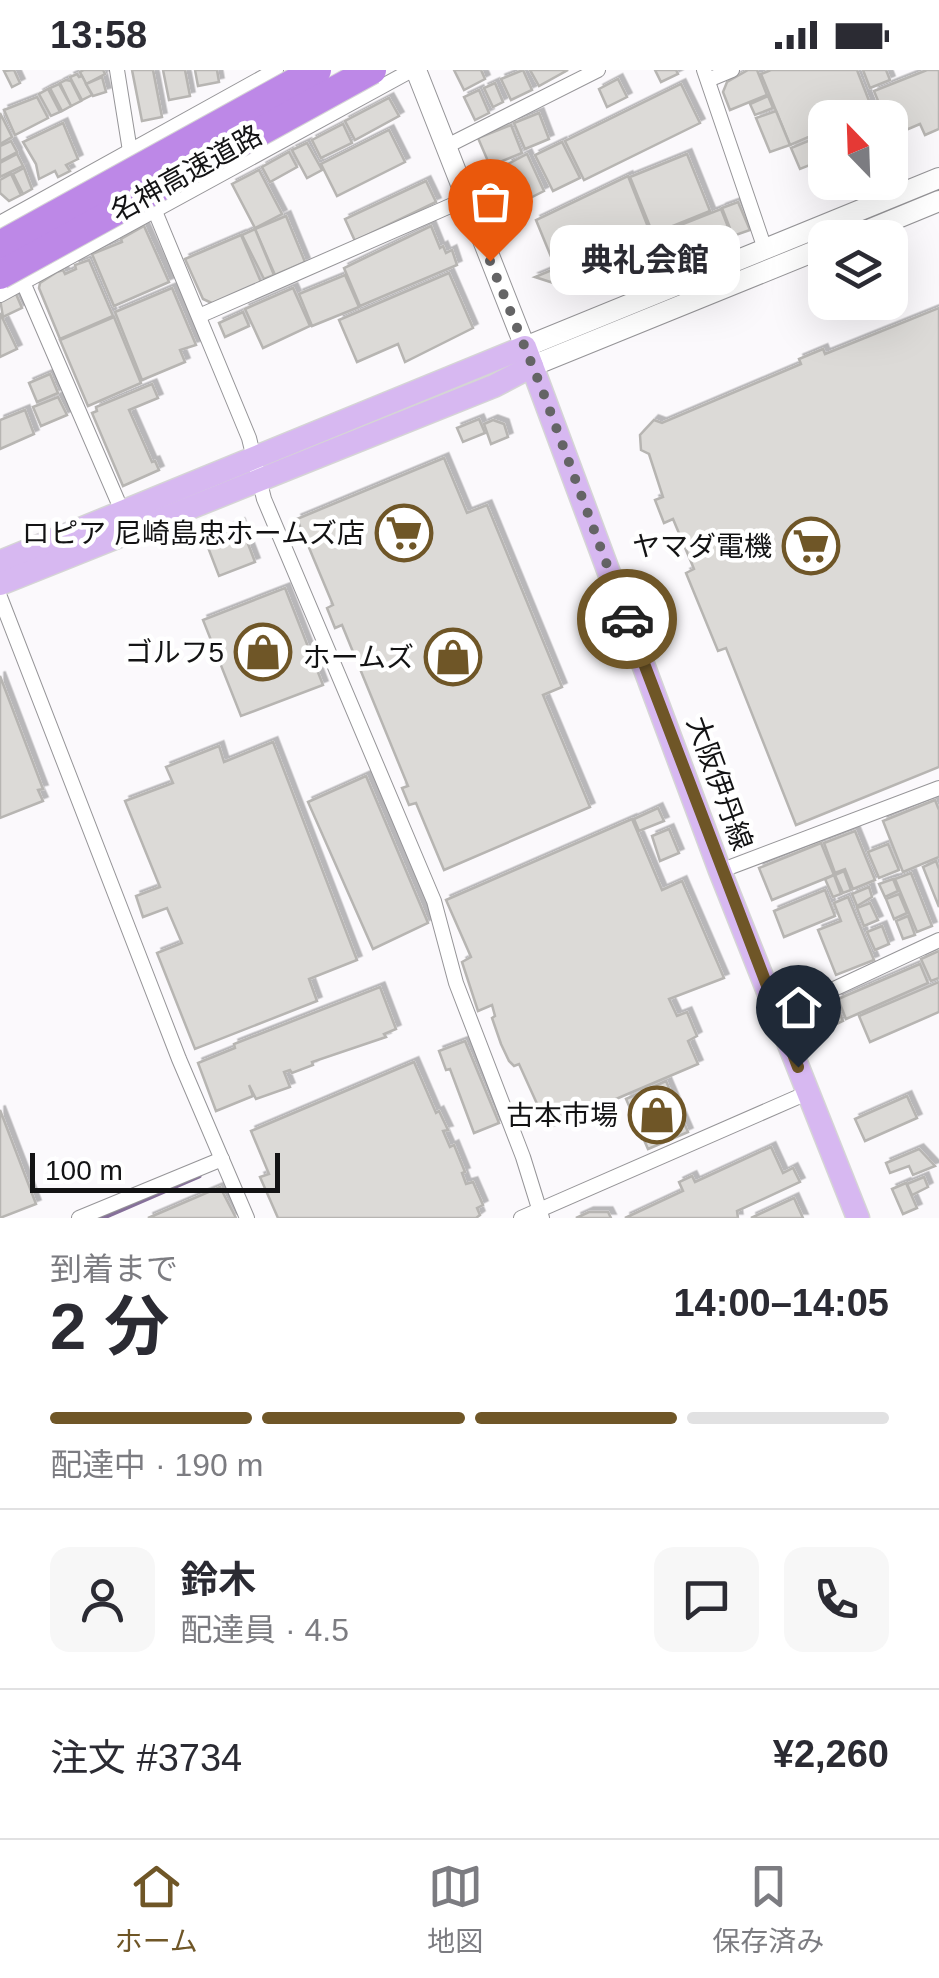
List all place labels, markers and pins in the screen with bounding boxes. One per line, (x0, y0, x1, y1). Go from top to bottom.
pin (448, 159, 533, 262)
callout: 典礼会館 (550, 226, 740, 296)
supermarket icon: ロピア 尼崎島忠ホームズ店 (374, 503, 434, 563)
supermarket icon: ヤマダ電機 (781, 516, 841, 576)
place label: ロピア 尼崎島忠ホームズ店 (22, 518, 365, 549)
place label: ヤマダ電機 (632, 531, 772, 562)
shop icon: ゴルフ5 (233, 622, 293, 682)
shop icon: ホームズ (423, 627, 483, 687)
place label: ゴルフ5 (124, 637, 224, 668)
place label: ホームズ (303, 642, 414, 673)
pin (756, 965, 841, 1068)
shop icon: 古本市場 (627, 1085, 687, 1145)
place label: 古本市場 (506, 1100, 618, 1131)

